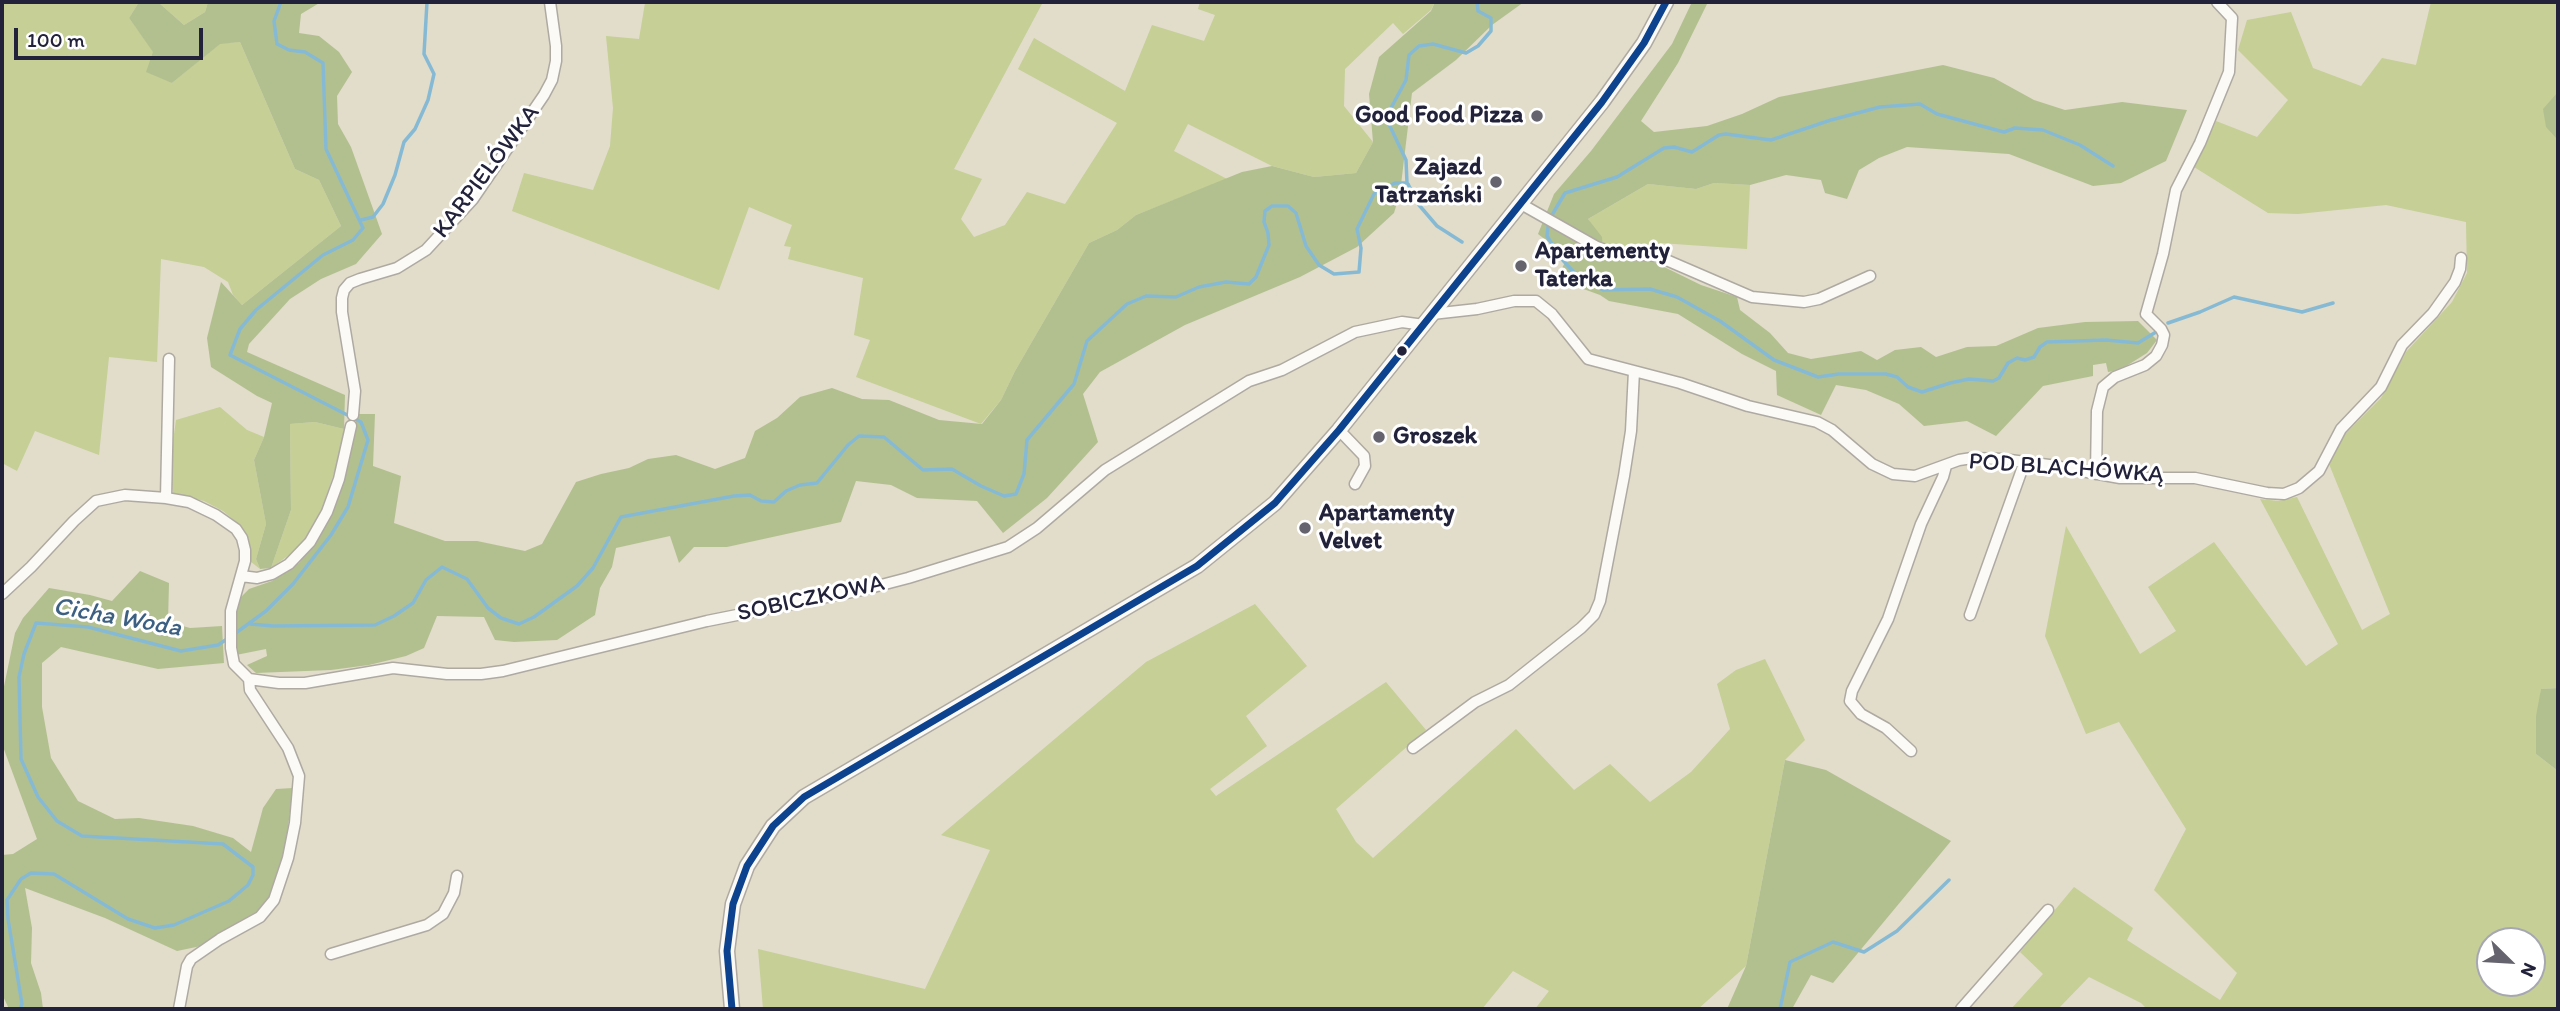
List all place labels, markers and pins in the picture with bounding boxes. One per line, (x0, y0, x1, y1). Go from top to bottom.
place label: Good Food Pizza (1355, 102, 1523, 130)
marker: Good Food Pizza (1529, 108, 1545, 124)
place label: Zajazd Tatrzański (1375, 154, 1482, 210)
marker: Zajazd Tatrzański (1488, 174, 1504, 190)
place label: Apartementy Taterka (1535, 238, 1670, 294)
marker: Apartementy Taterka (1513, 258, 1529, 274)
unlabelled marker (1395, 344, 1409, 358)
place label: Groszek (1393, 423, 1477, 451)
marker: Groszek (1371, 429, 1387, 445)
place label: Apartamenty Velvet (1319, 500, 1454, 556)
marker: Apartamenty Velvet (1297, 520, 1313, 536)

